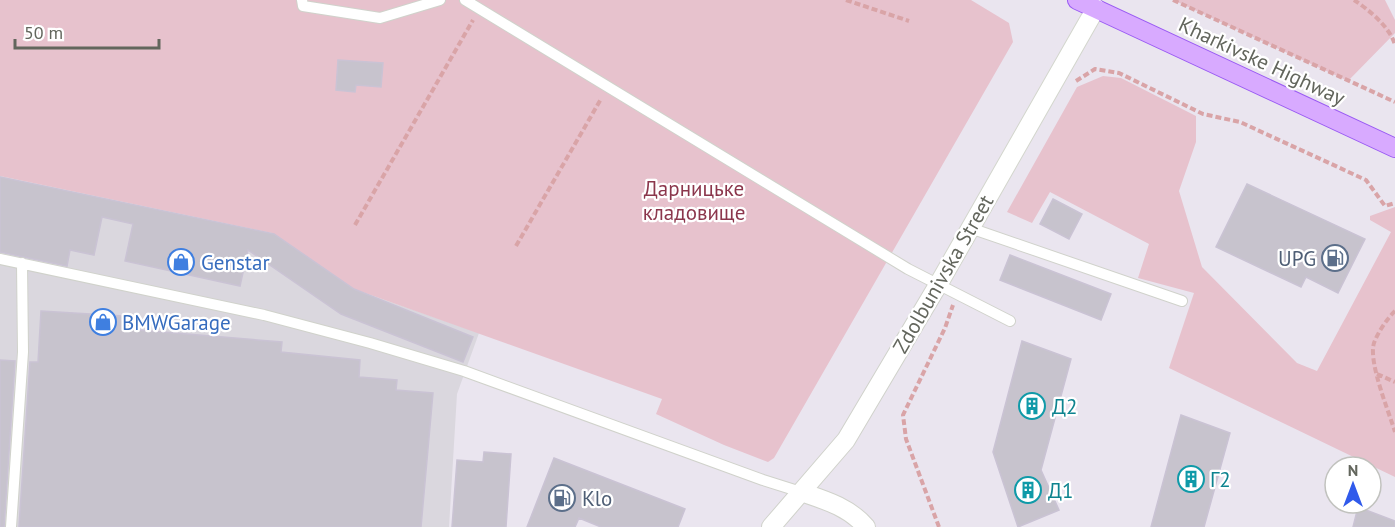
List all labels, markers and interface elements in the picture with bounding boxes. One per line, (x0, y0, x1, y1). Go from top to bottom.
street label: Kharkivske Highway (1174, 11, 1350, 112)
scale bar (15, 12, 159, 50)
text: 50 m (24, 21, 63, 44)
park label: Дарницьке кладовище (643, 175, 745, 226)
street label: Zdolbunivska Street (887, 190, 999, 358)
fuel station icon: UPG (1320, 243, 1350, 273)
place label: UPG (1278, 245, 1316, 272)
shop icon: Genstar (166, 247, 196, 277)
place label: Genstar (201, 249, 270, 276)
shop icon: BMWGarage (88, 307, 118, 337)
place label: BMWGarage (122, 309, 231, 336)
building icon: Д2 (1017, 391, 1047, 421)
place label: Д2 (1052, 393, 1078, 420)
north arrow (1323, 455, 1383, 515)
text: N (1348, 460, 1358, 480)
building icon: Г2 (1176, 464, 1206, 494)
place label: Г2 (1210, 466, 1231, 493)
building icon: Д1 (1013, 475, 1043, 505)
place label: Д1 (1048, 477, 1074, 504)
fuel station icon: Klo (547, 483, 577, 513)
place label: Klo (582, 485, 612, 512)

